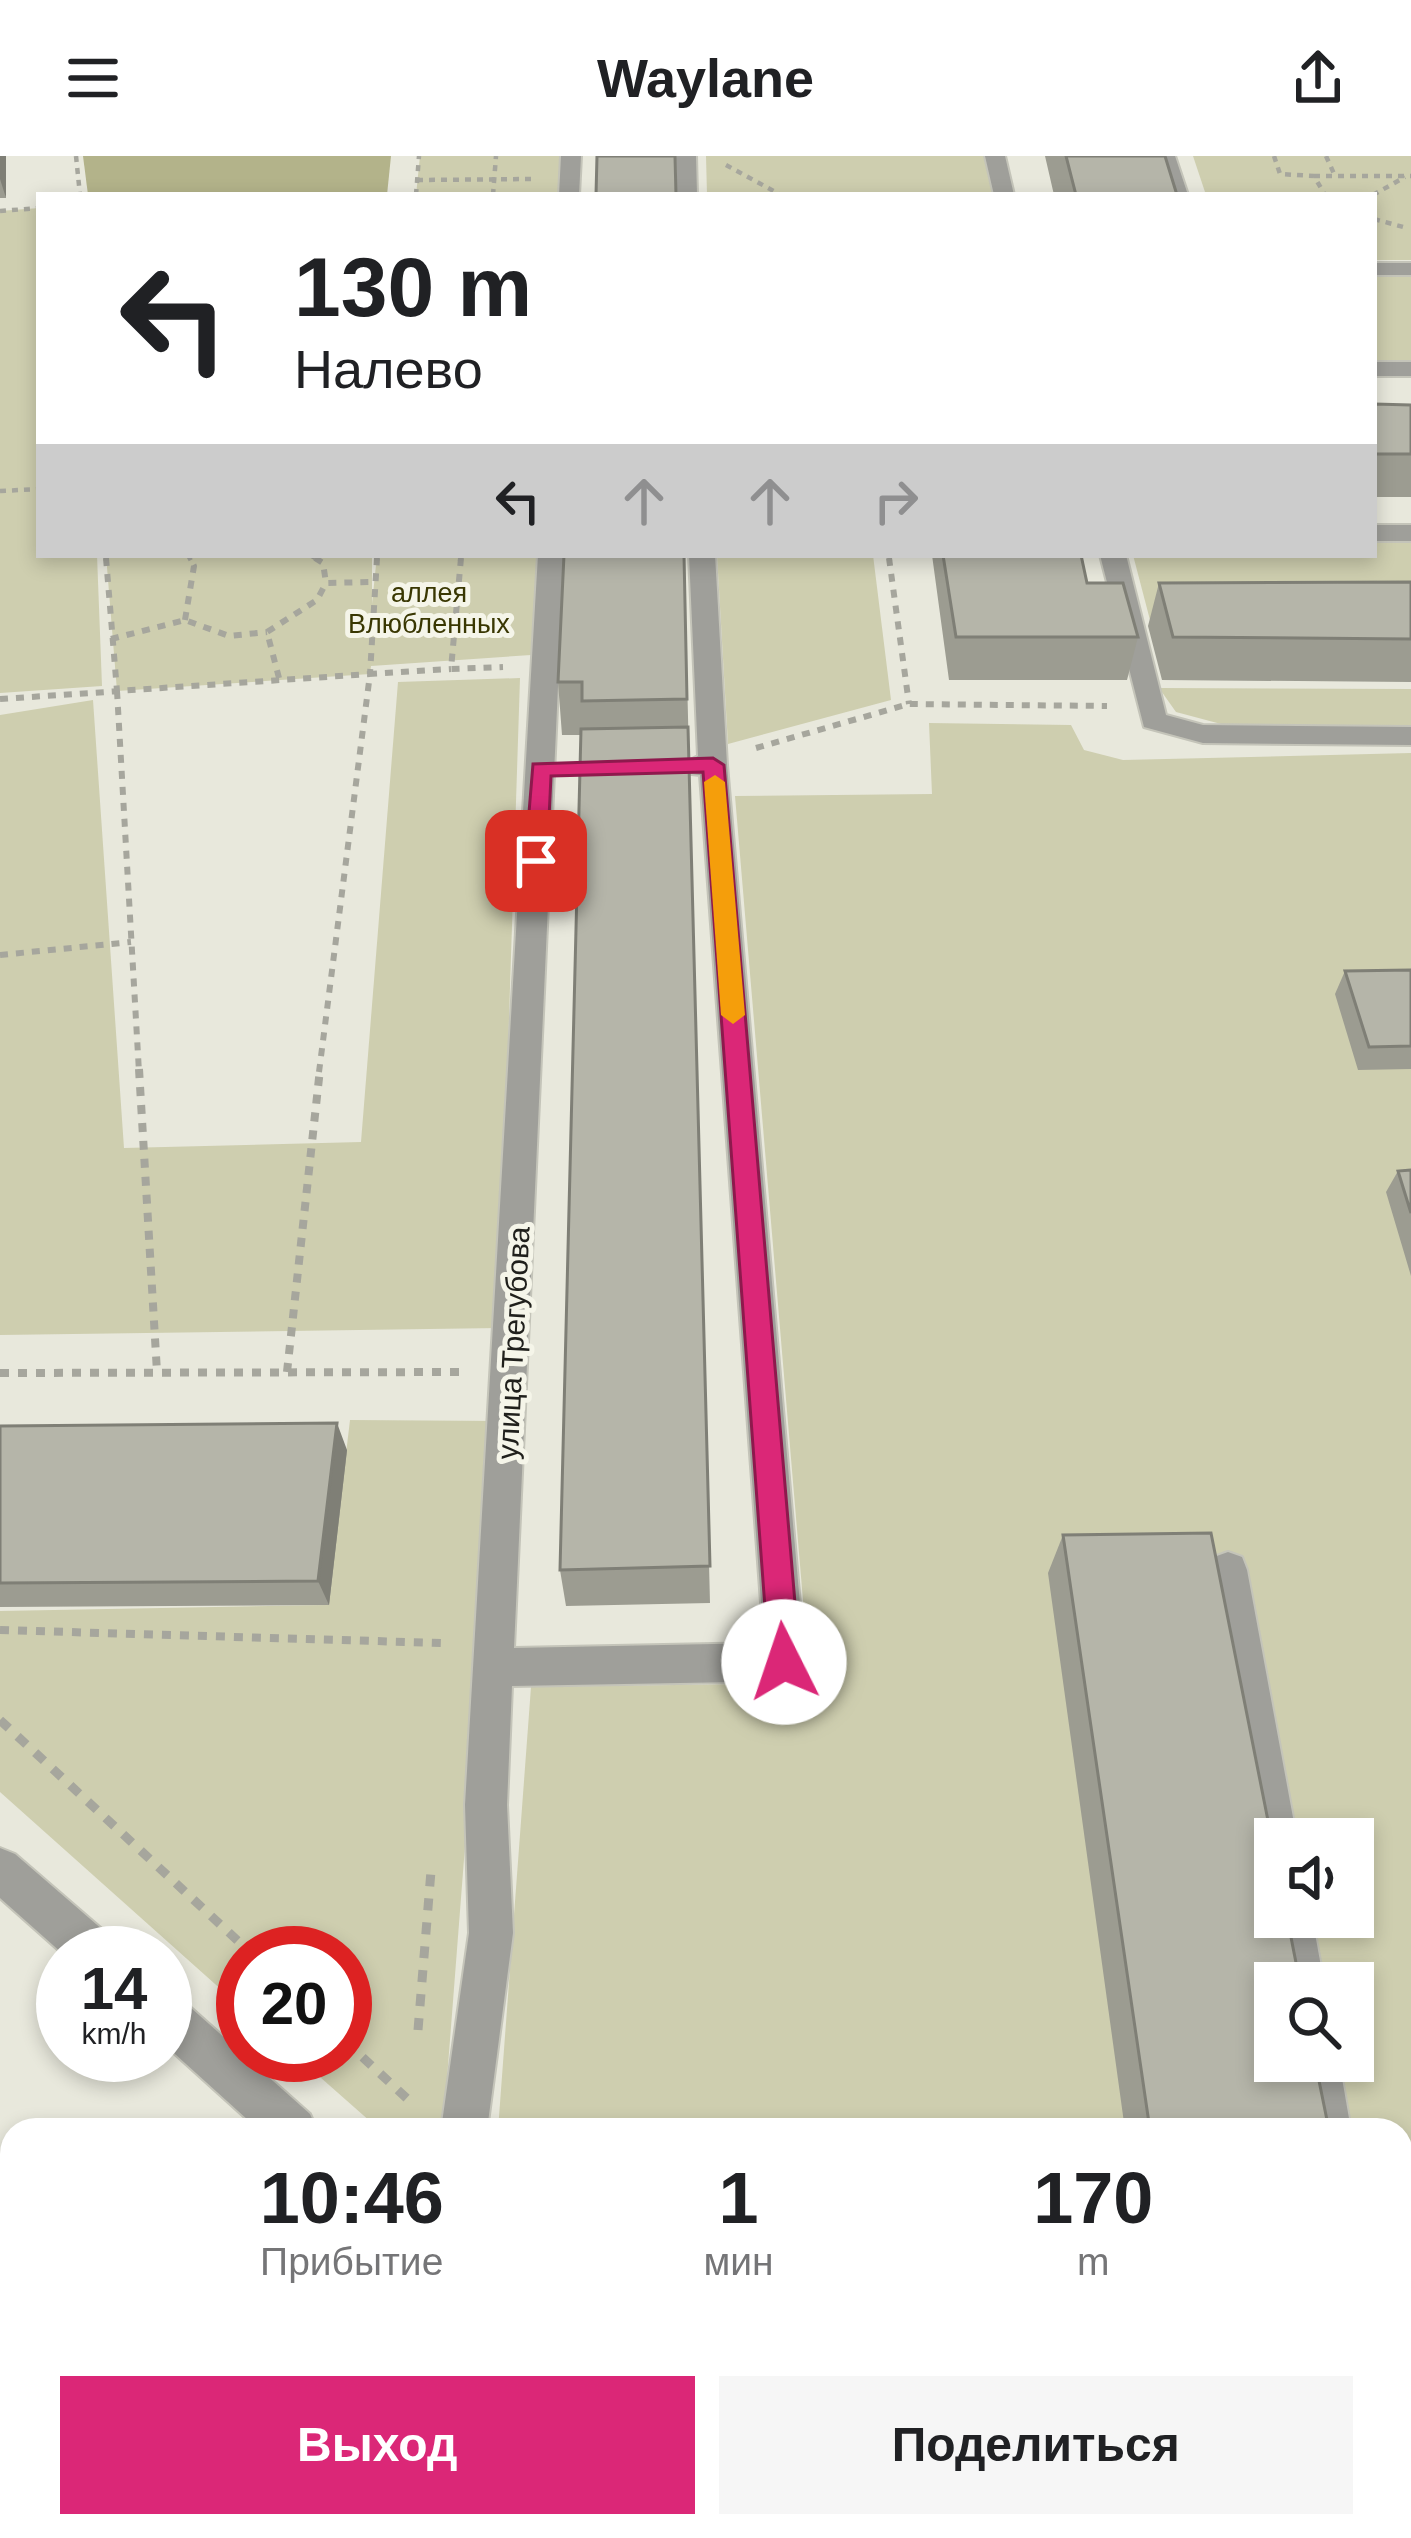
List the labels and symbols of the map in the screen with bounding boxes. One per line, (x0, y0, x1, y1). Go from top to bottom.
park label: аллея Влюбленных (348, 578, 510, 639)
pin (485, 810, 587, 912)
street label: улица Трегубова (490, 1225, 536, 1460)
position arrow (721, 1599, 847, 1725)
speed limit sign: 20 (216, 1926, 372, 2082)

